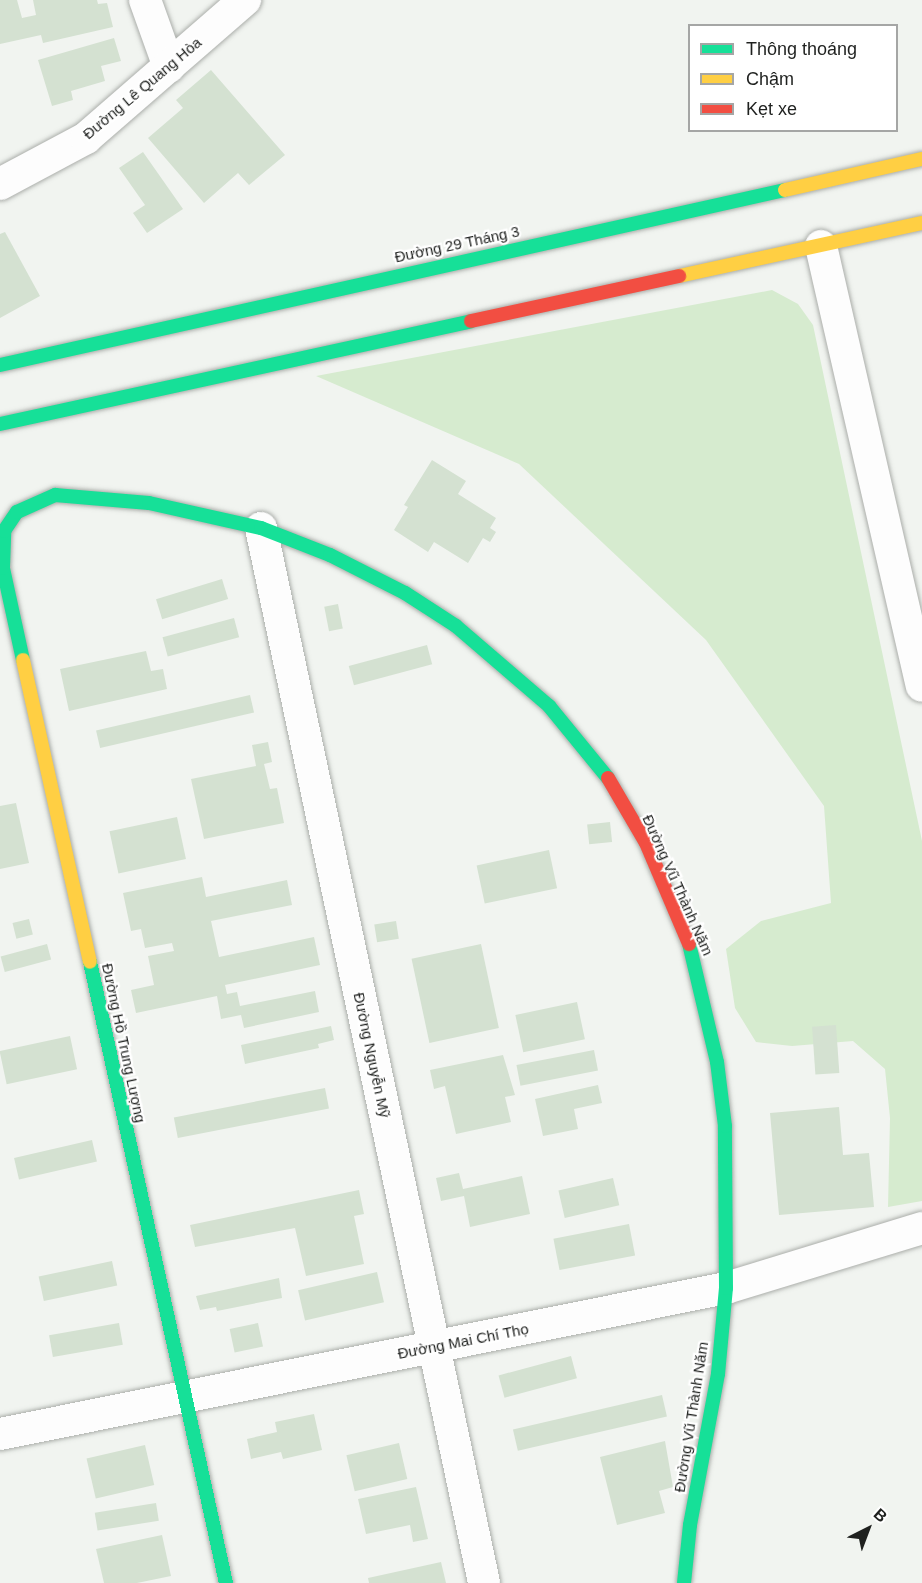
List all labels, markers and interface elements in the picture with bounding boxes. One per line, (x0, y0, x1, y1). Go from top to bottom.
legend (688, 24, 898, 132)
street label: Đường Lê Quang Hòa (79, 33, 205, 143)
text: Thông thoáng (746, 39, 857, 59)
text: Chậm (746, 69, 794, 89)
text: Kẹt xe (746, 99, 797, 119)
street label: Đường 29 Tháng 3 (393, 222, 521, 266)
street label: Đường Vũ Thành Năm (639, 812, 717, 958)
street label: Đường Hồ Trung Lượng (98, 962, 150, 1124)
street label: Đường Nguyễn Mỹ (350, 991, 394, 1119)
street label: Đường Mai Chí Thọ (396, 1319, 530, 1363)
street label: Đường Vũ Thành Năm (670, 1340, 712, 1494)
north arrow (838, 1499, 898, 1559)
text: B (870, 1505, 890, 1525)

